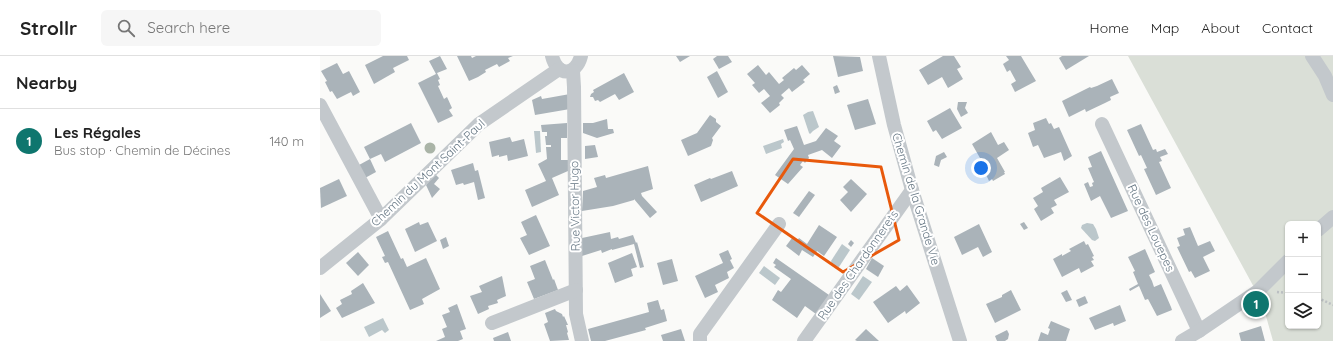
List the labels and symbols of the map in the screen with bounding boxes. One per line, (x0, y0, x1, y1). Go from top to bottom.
street label: Chemin du Mont Saint-Paul (368, 116, 488, 229)
street label: Chemin de la Grande Vie (889, 131, 944, 267)
your location (971, 158, 991, 178)
street label: Rue Victor Hugo (566, 161, 583, 251)
street label: Rue des Louepes (1125, 182, 1178, 274)
street label: Rue des Chardonnerets (814, 207, 901, 322)
pin: 1 (1243, 289, 1269, 319)

